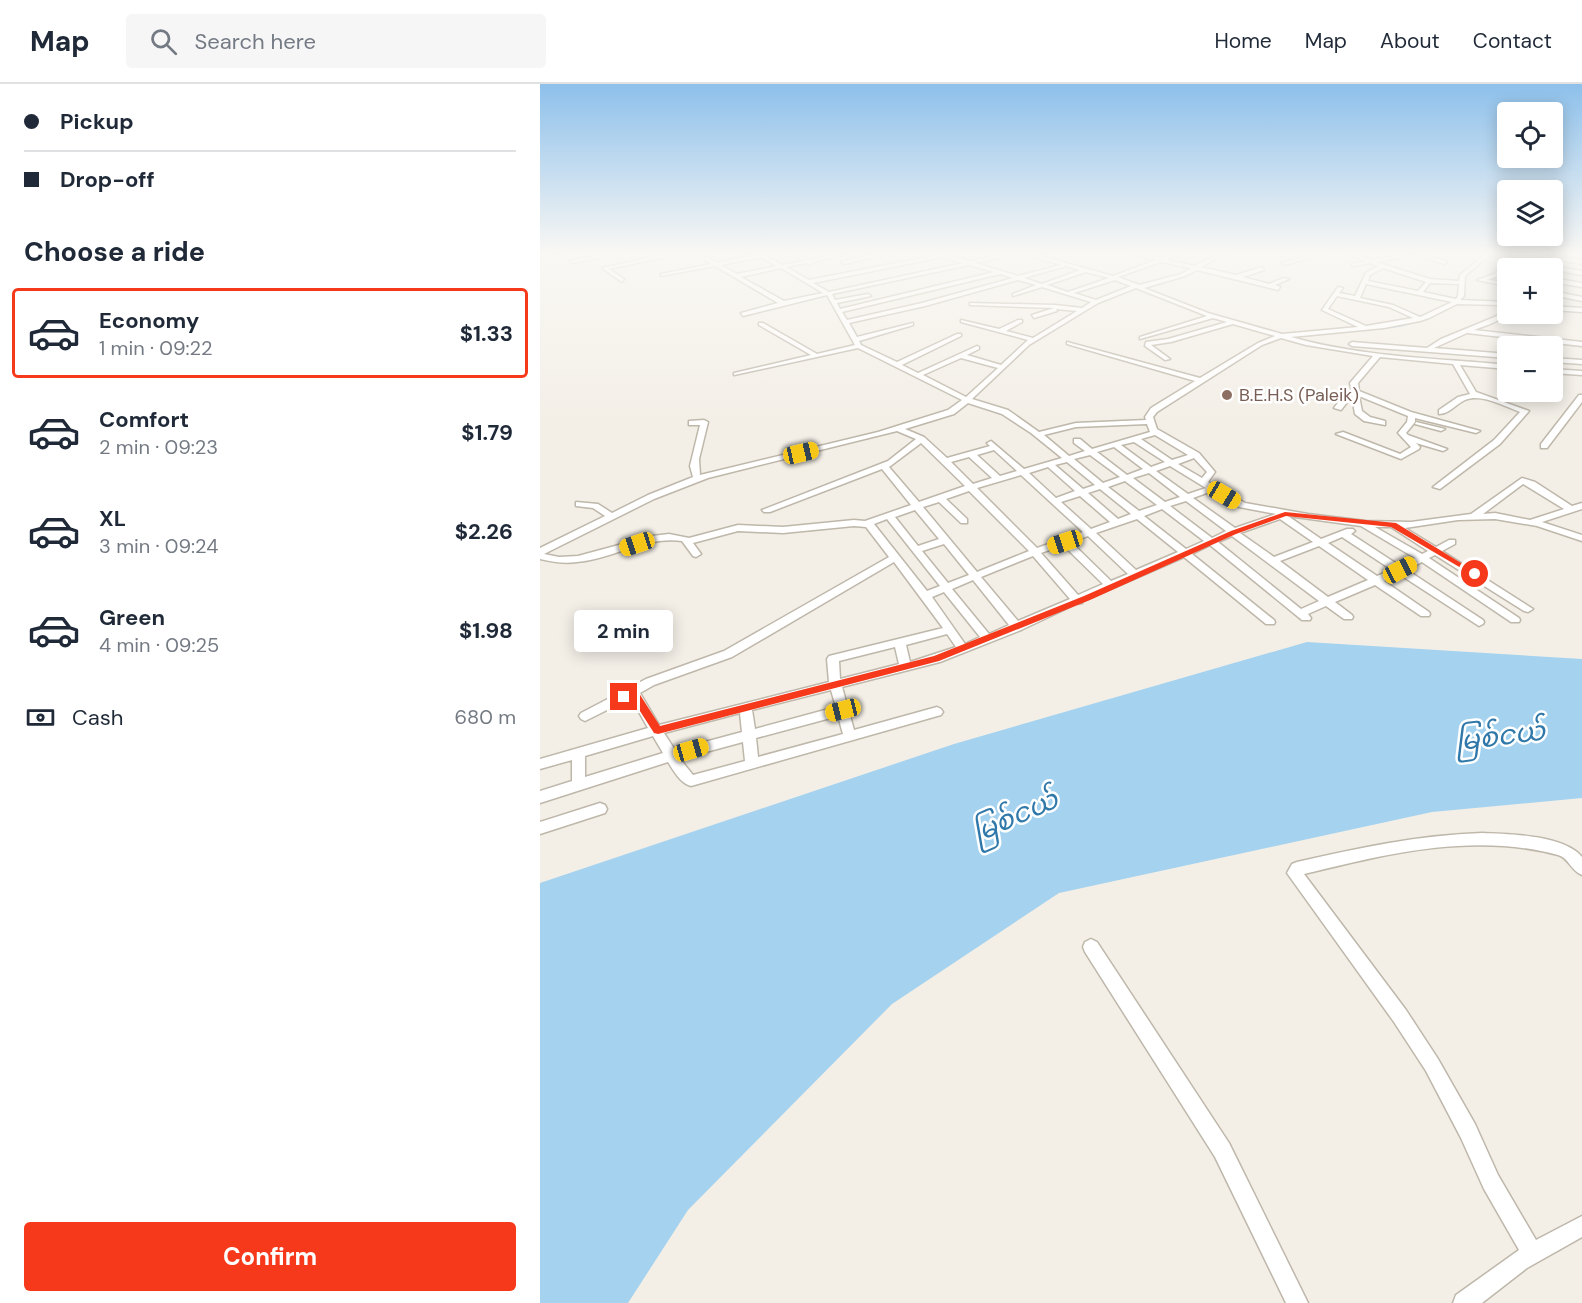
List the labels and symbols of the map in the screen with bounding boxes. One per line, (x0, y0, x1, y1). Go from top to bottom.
place label: B.E.H.S (Paleik) (1239, 383, 1359, 407)
marker: B.E.H.S (Paleik) (1220, 388, 1234, 402)
car (781, 440, 821, 466)
car (1204, 478, 1244, 512)
car (1045, 528, 1085, 556)
car (617, 530, 657, 558)
car (1380, 554, 1420, 586)
route start (1461, 560, 1488, 587)
callout: 2 min (574, 610, 674, 652)
route end (610, 683, 637, 710)
car (823, 697, 863, 723)
water label: မြစ်ငယ် (1453, 711, 1550, 763)
car (671, 736, 711, 764)
water label: မြစ်ငယ် (966, 779, 1068, 855)

